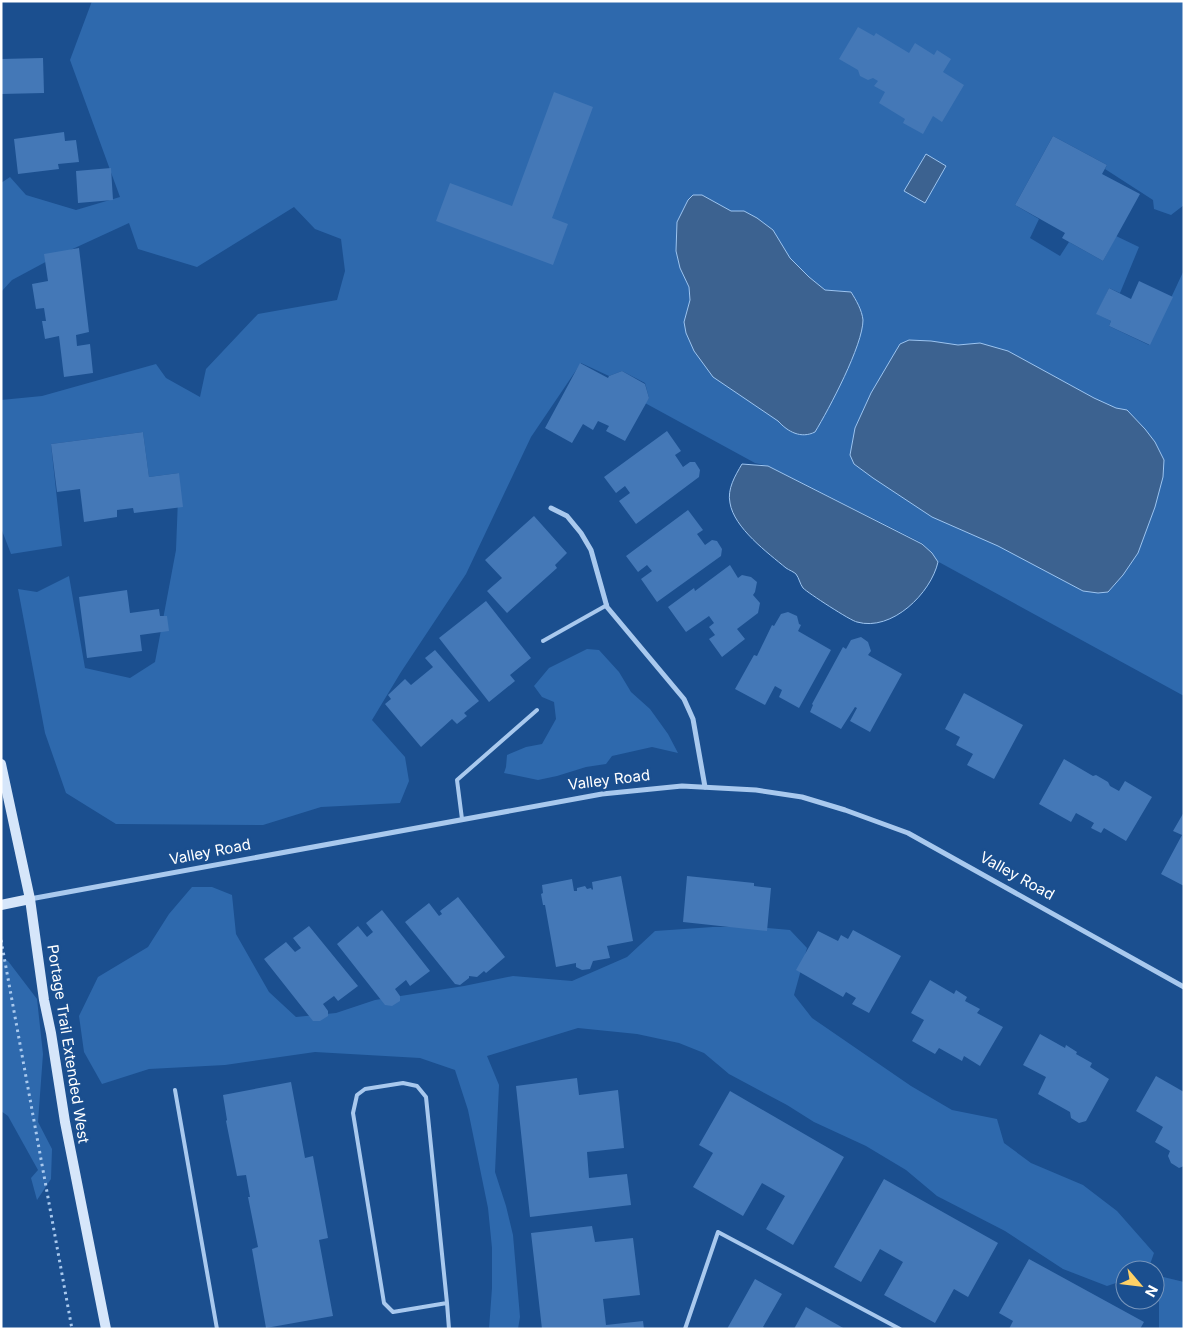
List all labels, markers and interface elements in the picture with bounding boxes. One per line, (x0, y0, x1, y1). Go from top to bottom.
street label: Valley Road (567, 765, 651, 794)
street label: Valley Road (168, 834, 252, 869)
street label: Valley Road (977, 847, 1058, 904)
street label: Portage Trail Extended West (43, 943, 94, 1145)
north arrow (1115, 1260, 1165, 1310)
text: N (1142, 1283, 1162, 1300)

